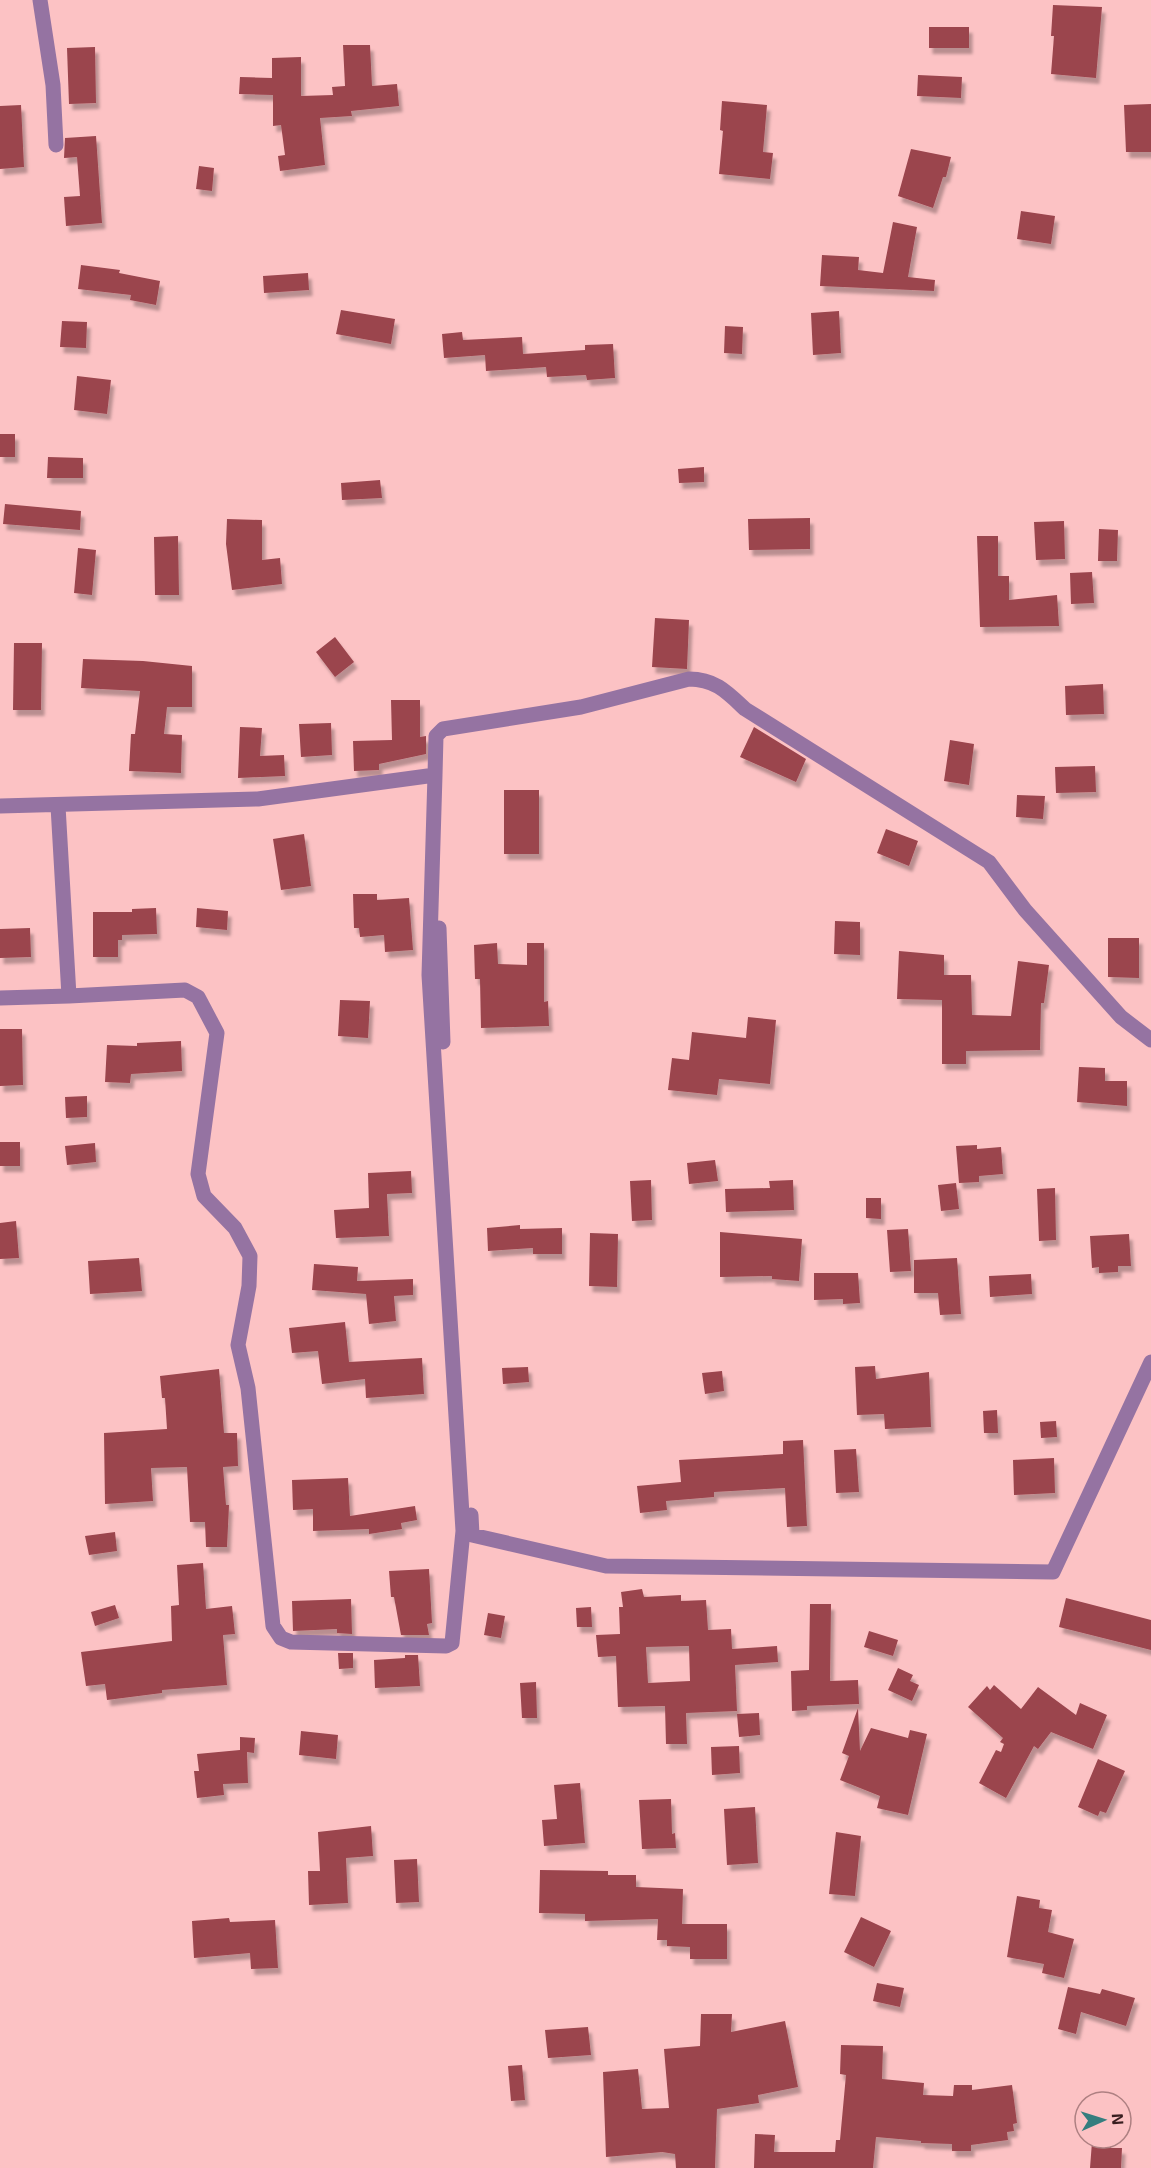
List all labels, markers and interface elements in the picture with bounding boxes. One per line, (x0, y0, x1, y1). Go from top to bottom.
north arrow (1073, 2090, 1133, 2150)
text: N (1109, 2113, 1128, 2125)

